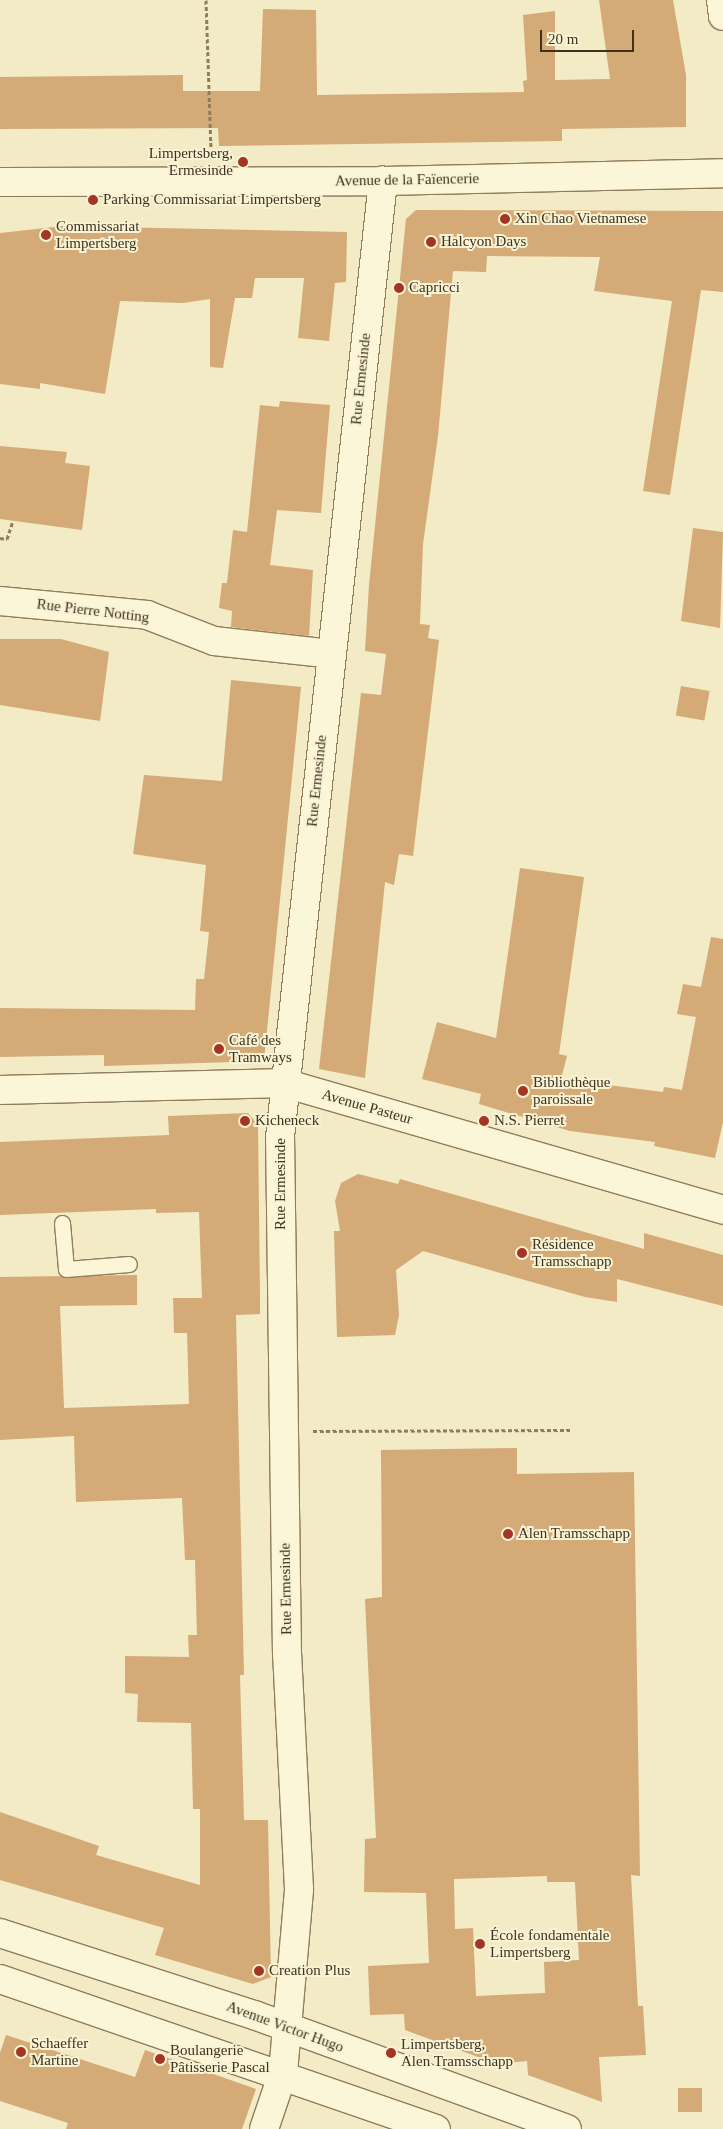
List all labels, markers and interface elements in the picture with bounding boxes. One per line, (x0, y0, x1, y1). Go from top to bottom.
scale bar (543, 20, 637, 52)
text: 20 m (548, 31, 578, 47)
place label: Limpertsberg, Ermesinde (149, 144, 233, 179)
marker: Limpertsberg, Ermesinde (237, 156, 249, 168)
street label: Avenue de la Faïencerie (335, 170, 479, 190)
place label: Parking Commissariat Limpertsberg (103, 191, 321, 209)
marker: Parking Commissariat Limpertsberg (87, 194, 99, 206)
place label: Xin Chao Vietnamese (515, 210, 647, 228)
marker: Xin Chao Vietnamese (499, 213, 511, 225)
place label: Commissariat Limpertsberg (56, 217, 139, 252)
marker: Commissariat Limpertsberg (40, 229, 52, 241)
place label: Halcyon Days (441, 233, 526, 251)
marker: Halcyon Days (425, 236, 437, 248)
place label: Capricci (409, 279, 460, 297)
marker: Capricci (393, 282, 405, 294)
street label: Rue Ermesinde (347, 332, 375, 426)
street label: Rue Pierre Notting (36, 595, 150, 627)
street label: Rue Ermesinde (303, 734, 331, 828)
place label: Café des Tramways (229, 1031, 292, 1066)
marker: Café des Tramways (213, 1043, 225, 1055)
place label: Bibliothèque paroissale (533, 1073, 610, 1108)
street label: Avenue Pasteur (320, 1085, 414, 1129)
marker: Bibliothèque paroissale (517, 1085, 529, 1097)
place label: Kicheneck (255, 1112, 319, 1130)
place label: N.S. Pierret (494, 1112, 564, 1130)
marker: Kicheneck (239, 1115, 251, 1127)
marker: N.S. Pierret (478, 1115, 490, 1127)
street label: Rue Ermesinde (272, 1138, 290, 1230)
place label: Résidence Tramsschapp (532, 1235, 611, 1270)
marker: Résidence Tramsschapp (516, 1247, 528, 1259)
place label: Alen Tramsschapp (518, 1525, 630, 1543)
marker: Alen Tramsschapp (502, 1528, 514, 1540)
street label: Rue Ermesinde (276, 1543, 296, 1635)
place label: École fondamentale Limpertsberg (490, 1926, 610, 1961)
marker: École fondamentale Limpertsberg (474, 1938, 486, 1950)
place label: Creation Plus (269, 1962, 350, 1980)
marker: Creation Plus (253, 1965, 265, 1977)
street label: Avenue Victor Hugo (224, 1997, 346, 2057)
place label: Schaeffer Martine (31, 2034, 88, 2069)
place label: Limpertsberg, Alen Tramsschapp (401, 2035, 513, 2070)
place label: Boulangerie Pâtisserie Pascal (170, 2041, 270, 2076)
marker: Schaeffer Martine (15, 2046, 27, 2058)
marker: Limpertsberg, Alen Tramsschapp (385, 2047, 397, 2059)
marker: Boulangerie Pâtisserie Pascal (154, 2053, 166, 2065)

